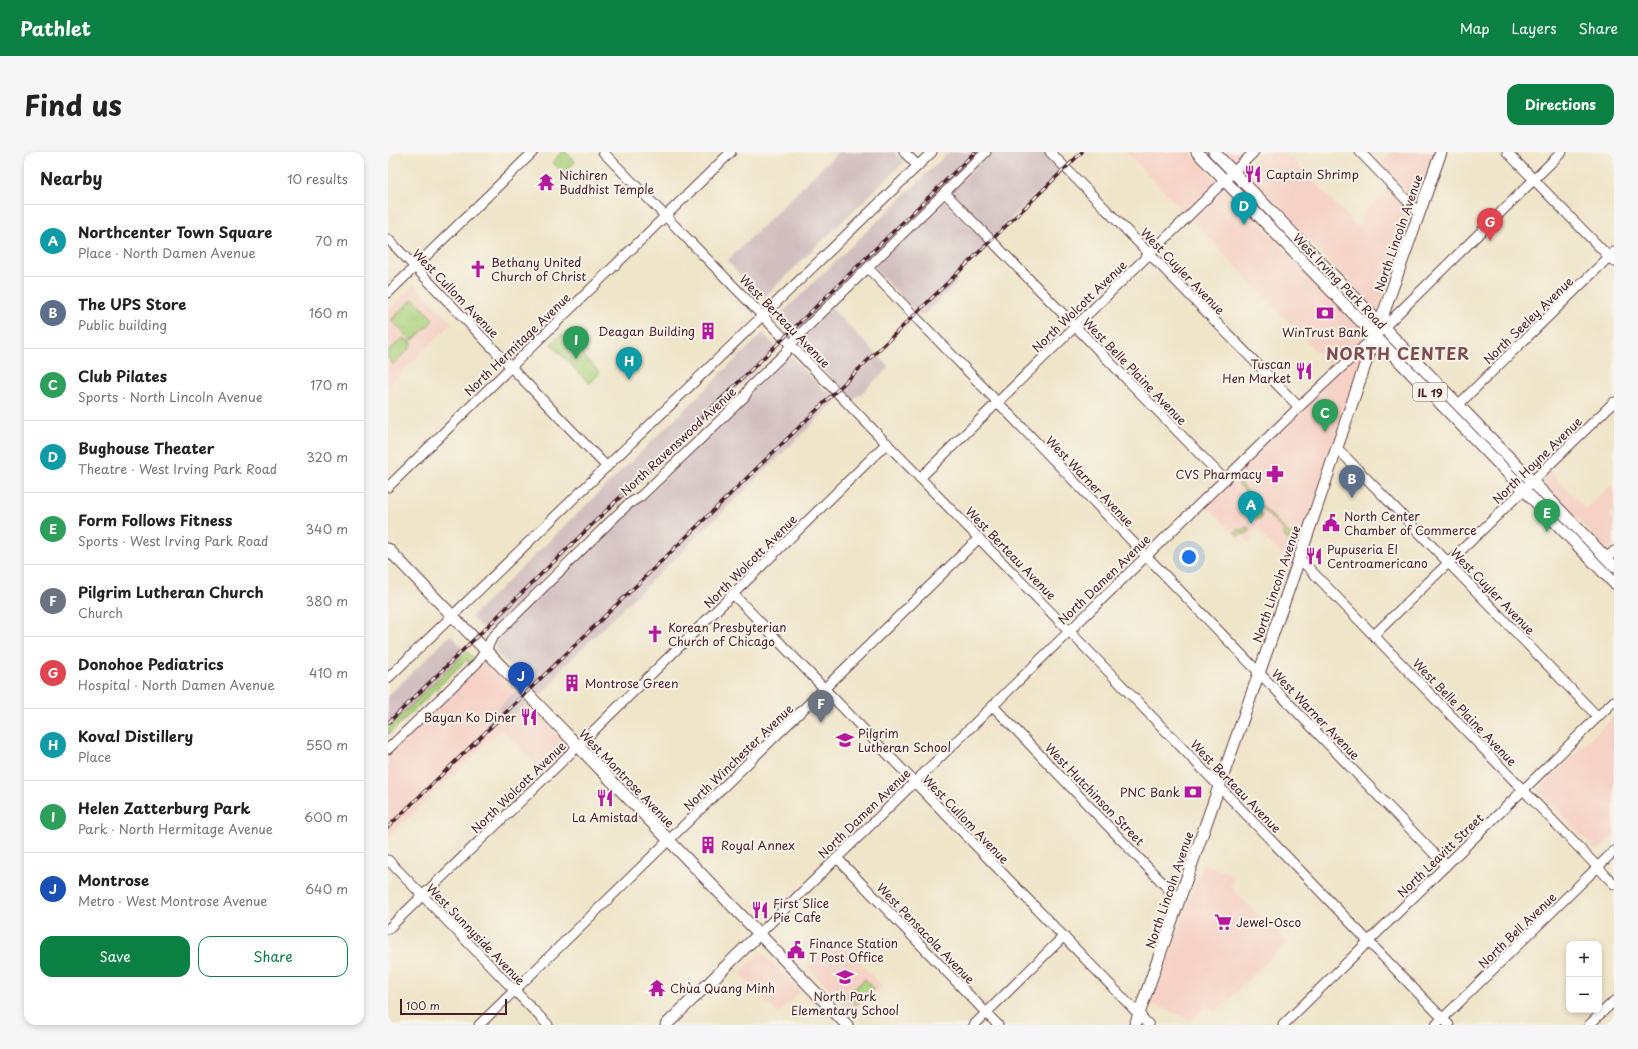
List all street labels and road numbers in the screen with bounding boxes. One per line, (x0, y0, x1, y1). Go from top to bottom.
street label: North Lincoln Avenue (1370, 172, 1426, 294)
street label: West Cuyler Avenue (1137, 223, 1229, 319)
street label: West Irving Park Road (1289, 229, 1391, 333)
street label: West Cullom Avenue (409, 244, 504, 342)
street label: North Wolcott Avenue (1028, 256, 1131, 356)
street label: West Berteau Avenue (736, 270, 834, 372)
street label: North Seeley Avenue (1479, 272, 1577, 368)
street label: North Hermitage Avenue (460, 288, 574, 400)
street label: West Belle Plaine Avenue (1079, 313, 1191, 429)
street label: North Ravenswood Avenue (616, 382, 740, 499)
road number: IL 19 (1413, 383, 1447, 401)
street label: North Hoyne Avenue (1488, 412, 1586, 508)
street label: West Warner Avenue (1042, 432, 1138, 531)
street label: West Berteau Avenue (962, 502, 1060, 604)
street label: North Wolcott Avenue (699, 510, 801, 612)
street label: North Lincoln Avenue (1248, 523, 1304, 645)
street label: North Damen Avenue (1054, 530, 1155, 628)
street label: West Cuyler Avenue (1447, 543, 1539, 639)
street label: West Belle Plaine Avenue (1409, 654, 1521, 770)
street label: West Warner Avenue (1268, 665, 1364, 764)
street label: North Winchester Avenue (679, 699, 797, 814)
street label: West Montrose Avenue (575, 725, 679, 832)
street label: West Berteau Avenue (1187, 735, 1285, 837)
street label: North Wolcott Avenue (467, 737, 570, 837)
street label: West Hutchinson Street (1041, 739, 1149, 849)
street label: North Damen Avenue (814, 764, 915, 862)
street label: West Cullom Avenue (919, 770, 1014, 868)
street label: North Leavitt Street (1393, 809, 1487, 901)
street label: North Lincoln Avenue (1141, 829, 1197, 951)
street label: West Pensacola Avenue (873, 878, 979, 988)
street label: West Sunnyside Avenue (423, 879, 530, 989)
street label: North Bell Avenue (1474, 888, 1560, 972)

